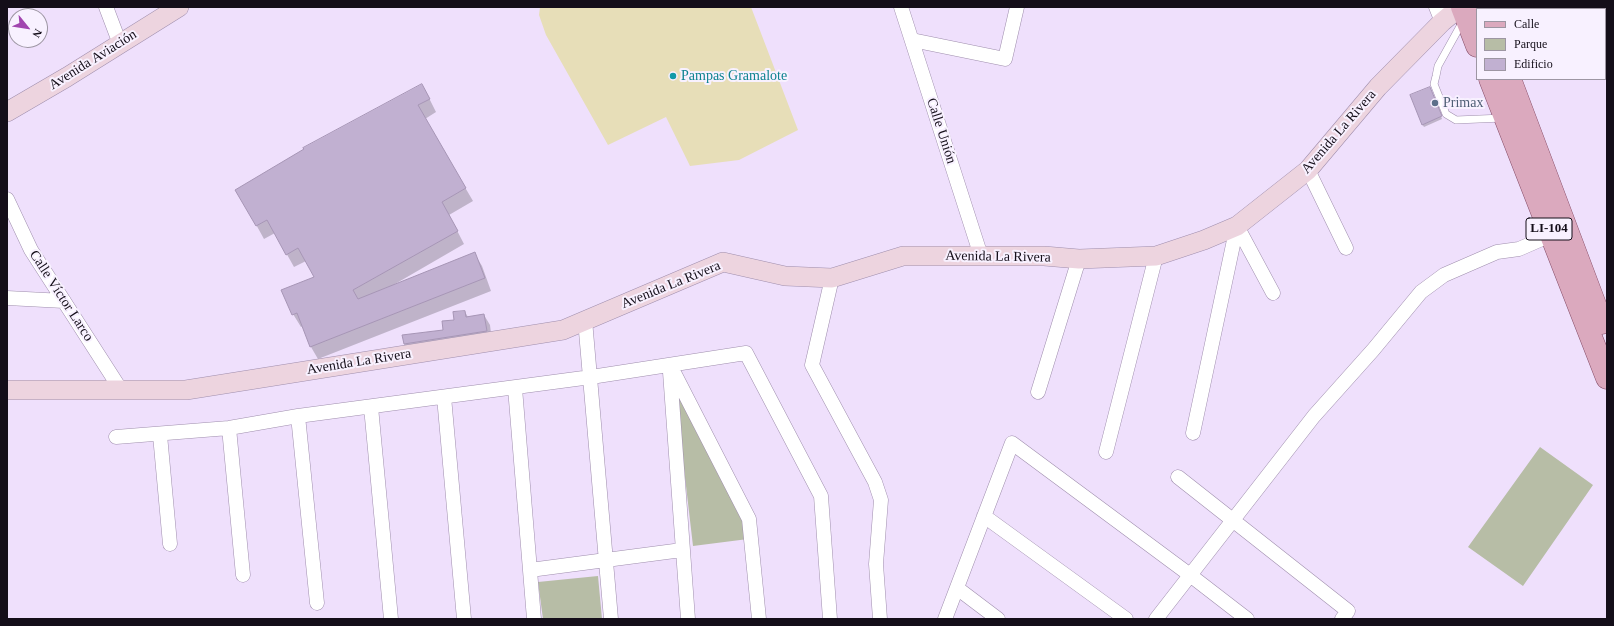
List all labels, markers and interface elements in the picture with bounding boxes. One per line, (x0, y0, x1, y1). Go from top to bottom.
north arrow (8, 8, 48, 48)
legend (1476, 8, 1606, 80)
text: Calle (1514, 17, 1539, 31)
street label: Avenida Aviación (46, 26, 140, 94)
text: N (30, 27, 45, 40)
text: Parque (1514, 37, 1547, 51)
text: Edificio (1514, 57, 1553, 71)
place label: Pampas Gramalote (681, 68, 787, 84)
marker: Pampas Gramalote (668, 71, 678, 81)
street label: Avenida La Rivera (1298, 87, 1380, 177)
place label: Primax (1443, 95, 1483, 111)
street label: Calle Unión (922, 96, 960, 166)
marker: Primax (1430, 98, 1440, 108)
road number: LI-104 (1526, 218, 1572, 240)
street label: Calle Víctor Larco (25, 247, 97, 345)
street label: Avenida La Rivera (945, 248, 1051, 266)
street label: Avenida La Rivera (619, 257, 723, 313)
street label: Avenida La Rivera (306, 345, 412, 379)

